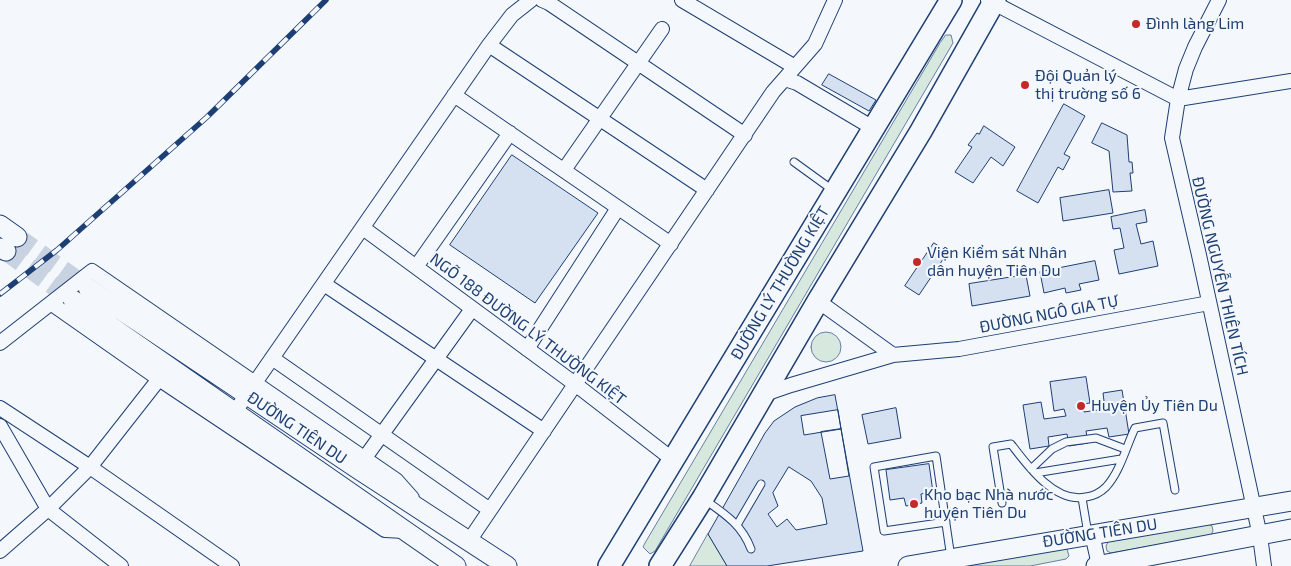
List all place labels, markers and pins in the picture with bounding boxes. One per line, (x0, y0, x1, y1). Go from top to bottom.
place label: Đình làng Lim (1146, 14, 1244, 34)
marker: Đình làng Lim (1130, 18, 1142, 30)
place label: Đội Quản lý thị trường số 6 (1035, 66, 1141, 104)
marker: Đội Quản lý thị trường số 6 (1019, 79, 1031, 91)
place label: Viện Kiểm sát Nhân dân huyện Tiên Du (927, 243, 1067, 281)
marker: Viện Kiểm sát Nhân dân huyện Tiên Du (911, 256, 923, 268)
place label: Huyện Ủy Tiên Du (1091, 396, 1218, 416)
marker: Huyện Ủy Tiên Du (1075, 400, 1087, 412)
place label: Kho bạc Nhà nước huyện Tiên Du (924, 485, 1054, 523)
marker: Kho bạc Nhà nước huyện Tiên Du (908, 498, 920, 510)

